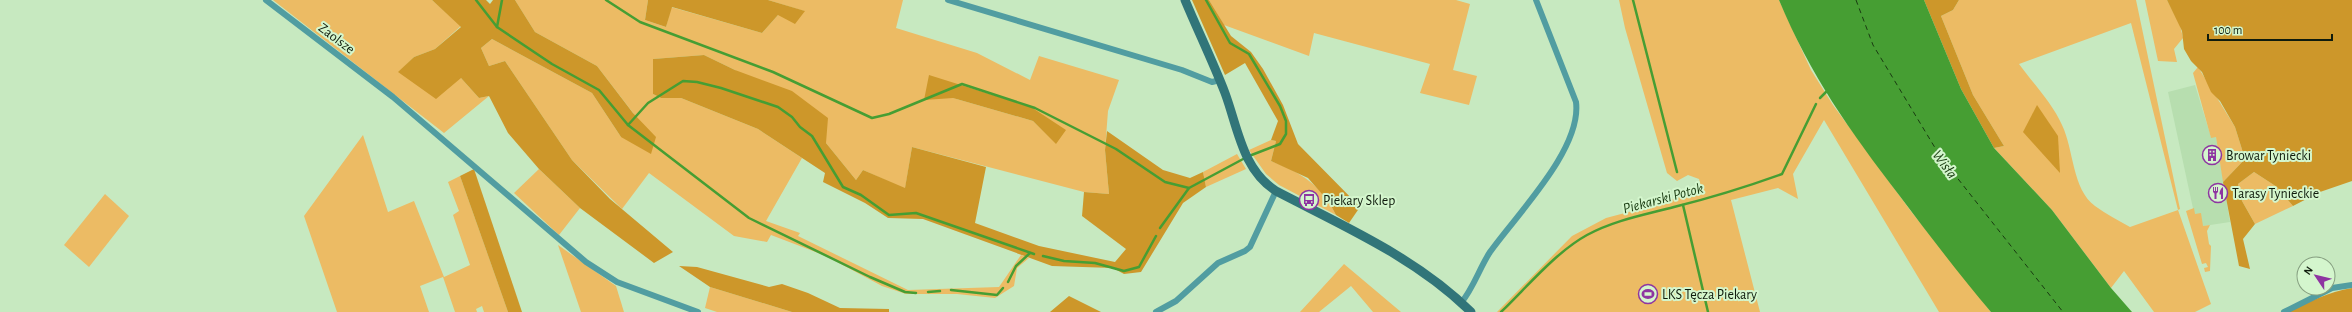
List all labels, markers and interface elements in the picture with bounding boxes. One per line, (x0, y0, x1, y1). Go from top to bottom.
scale bar (2208, 16, 2332, 42)
street label: Zaolsze (316, 21, 357, 57)
text: 100 m (2214, 24, 2242, 36)
building icon: Browar Tyniecki (2201, 144, 2223, 166)
water label: Wisła (1929, 147, 1960, 181)
place label: Browar Tyniecki (2226, 149, 2311, 163)
water label: Piekarski Potok (1621, 181, 1705, 216)
restaurant icon: Tarasy Tynieckie (2207, 182, 2229, 204)
place label: Tarasy Tynieckie (2232, 187, 2319, 201)
bus stop icon: Piekary Sklep (1298, 189, 1320, 211)
place label: Piekary Sklep (1323, 194, 1395, 208)
north arrow (2296, 256, 2336, 296)
text: N (2302, 264, 2315, 277)
sports icon: LKS Tęcza Piekary (1637, 283, 1659, 305)
place label: LKS Tęcza Piekary (1662, 288, 1757, 302)

